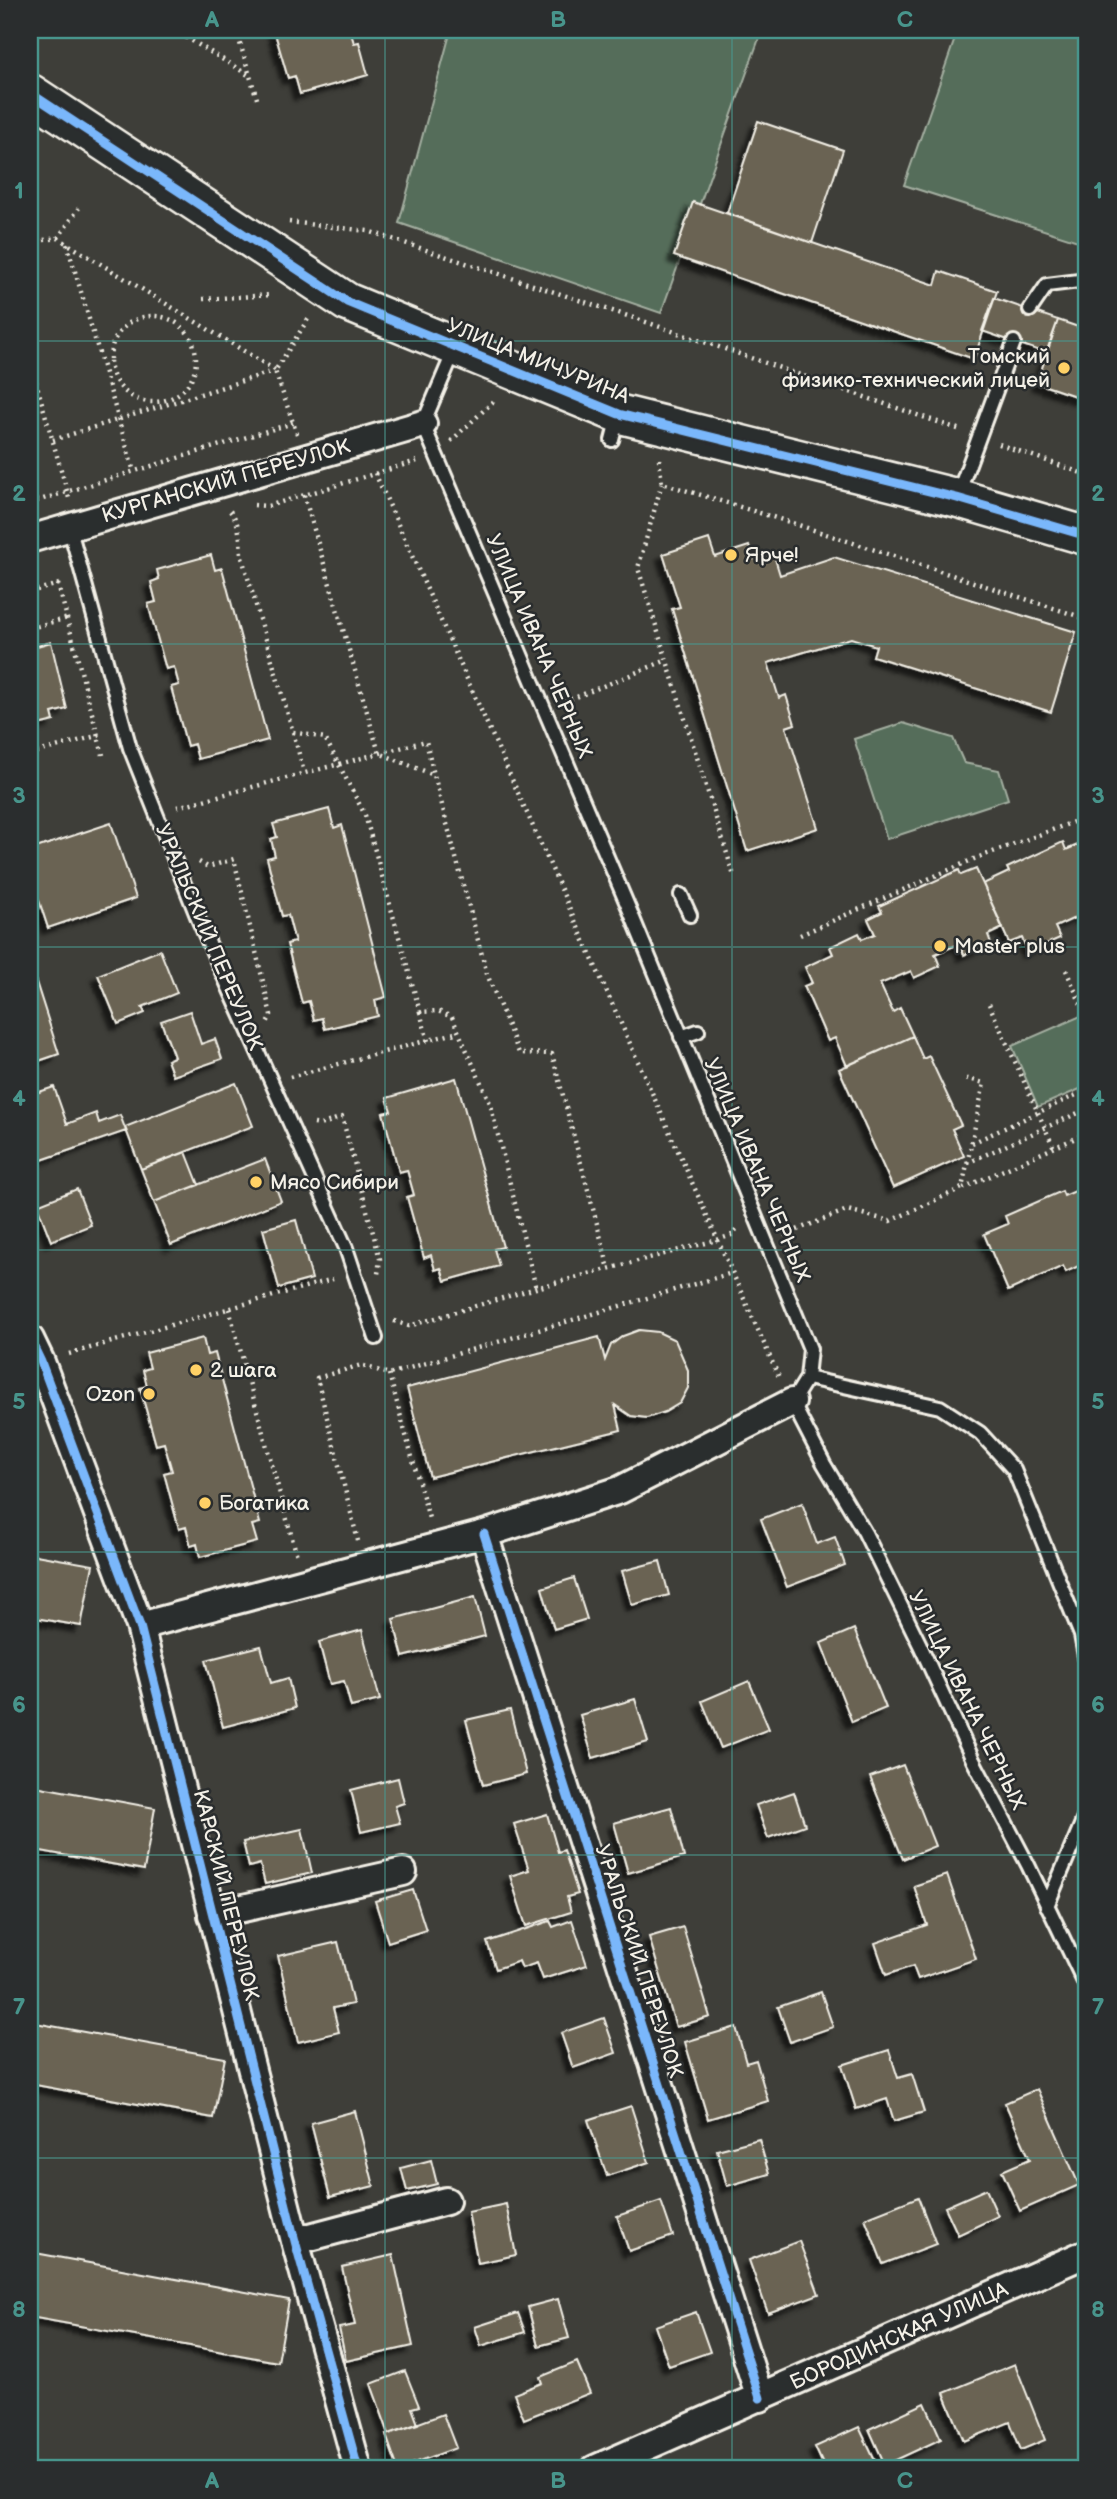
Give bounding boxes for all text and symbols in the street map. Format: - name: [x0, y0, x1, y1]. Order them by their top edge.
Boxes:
- text: A: [204, 6, 220, 34]
- text: B: [550, 6, 566, 34]
- text: C: [897, 6, 913, 34]
- text: 1: [14, 177, 24, 205]
- text: 1: [1093, 177, 1103, 205]
- street label: УЛИЦА МИЧУРИНА: [443, 313, 633, 409]
- place label: Томский физико-технический лицей: [782, 344, 1050, 393]
- marker: Томский физико-технический лицей: [1056, 360, 1072, 376]
- street label: КУРГАНСКИЙ ПЕРЕУЛОК: [99, 433, 353, 528]
- text: 2: [12, 480, 26, 508]
- text: 2: [1091, 480, 1105, 508]
- street label: УЛИЦА ИВАНА ЧЕРНЫХ: [480, 530, 598, 762]
- place label: Ярче!: [745, 543, 799, 568]
- marker: Ярче!: [723, 547, 739, 563]
- text: 3: [12, 782, 26, 810]
- text: 3: [1091, 782, 1105, 810]
- street label: УРАЛЬСКИЙ ПЕРЕУЛОК: [150, 820, 268, 1054]
- place label: Master plus: [954, 934, 1065, 959]
- marker: Master plus: [932, 938, 948, 954]
- street label: УЛИЦА ИВАНА ЧЕРНЫХ: [698, 1054, 816, 1286]
- text: 4: [12, 1085, 26, 1113]
- text: 4: [1091, 1085, 1105, 1113]
- place label: Мясо Сибири: [270, 1170, 399, 1195]
- marker: Мясо Сибири: [248, 1174, 264, 1190]
- place label: 2 шага: [210, 1358, 277, 1383]
- marker: 2 шага: [188, 1362, 204, 1378]
- place label: Ozon: [86, 1382, 135, 1407]
- marker: Ozon: [141, 1386, 157, 1402]
- text: 5: [12, 1388, 26, 1416]
- text: 5: [1091, 1388, 1105, 1416]
- place label: Богатика: [219, 1491, 310, 1516]
- marker: Богатика: [197, 1495, 213, 1511]
- street label: УЛИЦА ИВАНА ЧЕРНЫХ: [903, 1586, 1031, 1814]
- text: 6: [12, 1691, 26, 1719]
- text: 6: [1091, 1691, 1105, 1719]
- street label: КАРСКИЙ ПЕРЕУЛОК: [188, 1787, 264, 2003]
- street label: УРАЛЬСКИЙ ПЕРЕУЛОК: [589, 1841, 689, 2081]
- text: 7: [13, 1993, 26, 2021]
- text: 7: [1092, 1993, 1105, 2021]
- street label: БОРОДИНСКАЯ УЛИЦА: [786, 2277, 1012, 2395]
- text: 8: [12, 2296, 26, 2324]
- text: 8: [1091, 2296, 1105, 2324]
- text: A: [204, 2467, 220, 2495]
- text: B: [550, 2467, 566, 2495]
- text: C: [897, 2467, 913, 2495]

